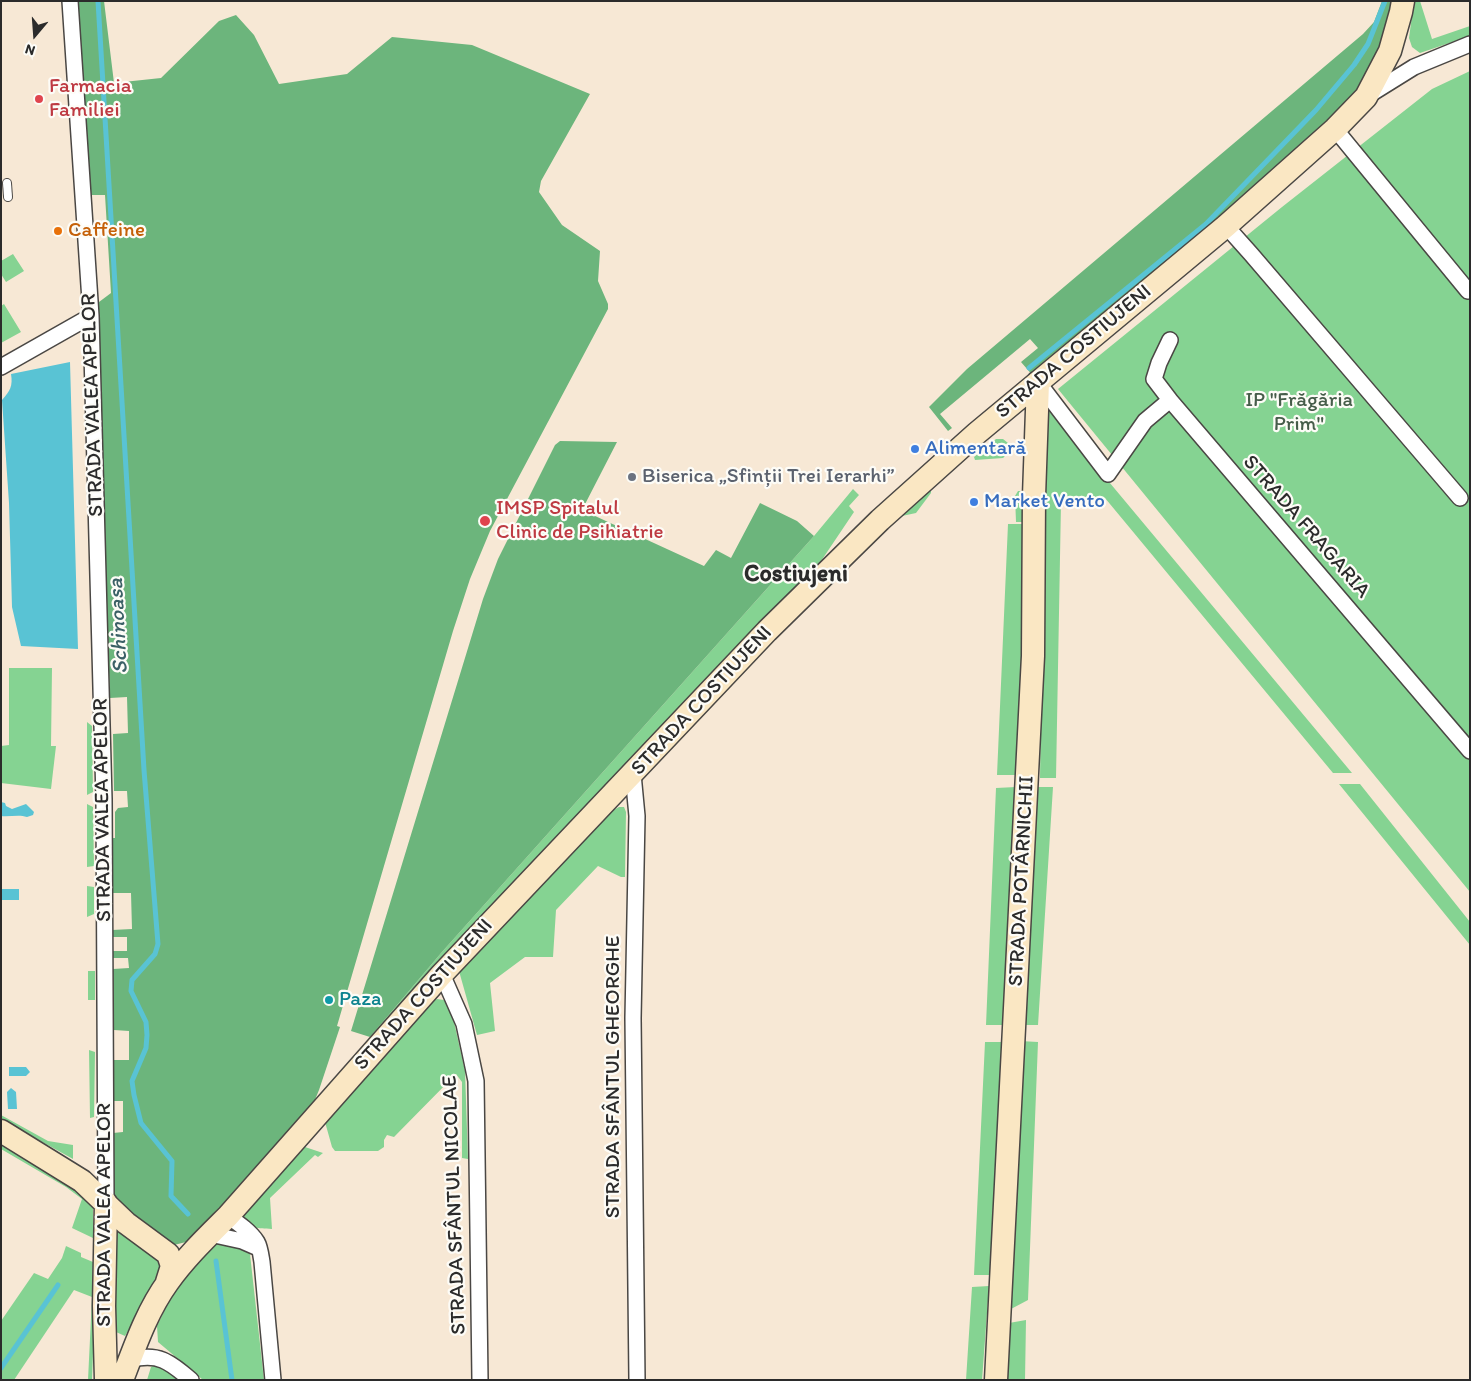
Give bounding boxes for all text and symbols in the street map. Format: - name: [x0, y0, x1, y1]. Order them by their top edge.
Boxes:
- north arrow: [10, 10, 60, 60]
- text: N: [23, 40, 37, 59]
- place label: Farmacia Familiei: [49, 74, 132, 124]
- marker: Farmacia Familiei: [33, 93, 45, 105]
- place label: Caffeine: [68, 218, 145, 244]
- marker: Caffeine: [52, 225, 64, 237]
- street label: STRADA COSTIUJENI: [991, 280, 1157, 424]
- street label: STRADA VALEA APELOR: [77, 293, 109, 517]
- park label: IP "Frăgăria Prim": [1245, 388, 1353, 438]
- place label: Alimentară: [925, 436, 1026, 462]
- marker: Alimentară: [909, 443, 921, 455]
- street label: STRADA FRAGARIA: [1237, 450, 1375, 604]
- place label: Biserica „Sfinții Trei Ierarhi”: [642, 464, 894, 490]
- marker: Biserica „Sfinții Trei Ierarhi”: [626, 471, 638, 483]
- place label: Market Vento: [984, 489, 1105, 515]
- place label: IMSP Spitalul Clinic de Psihiatrie: [496, 496, 663, 546]
- marker: Market Vento: [968, 496, 980, 508]
- marker: IMSP Spitalul Clinic de Psihiatrie: [478, 514, 492, 528]
- district label: Costiujeni: [744, 561, 848, 589]
- water label: Schinoasa: [103, 577, 135, 675]
- street label: STRADA COSTIUJENI: [626, 621, 778, 781]
- street label: STRADA VALEA APELOR: [88, 698, 118, 922]
- street label: STRADA POTÂRNICHII: [1004, 775, 1040, 987]
- street label: STRADA COSTIUJENI: [349, 914, 499, 1076]
- street label: STRADA SFÂNTUL GHEORGHE: [601, 936, 627, 1218]
- place label: Paza: [339, 987, 381, 1013]
- marker: Paza: [323, 994, 335, 1006]
- street label: STRADA SFÂNTUL NICOLAE: [438, 1075, 472, 1335]
- street label: STRADA VALEA APELOR: [92, 1103, 118, 1327]

